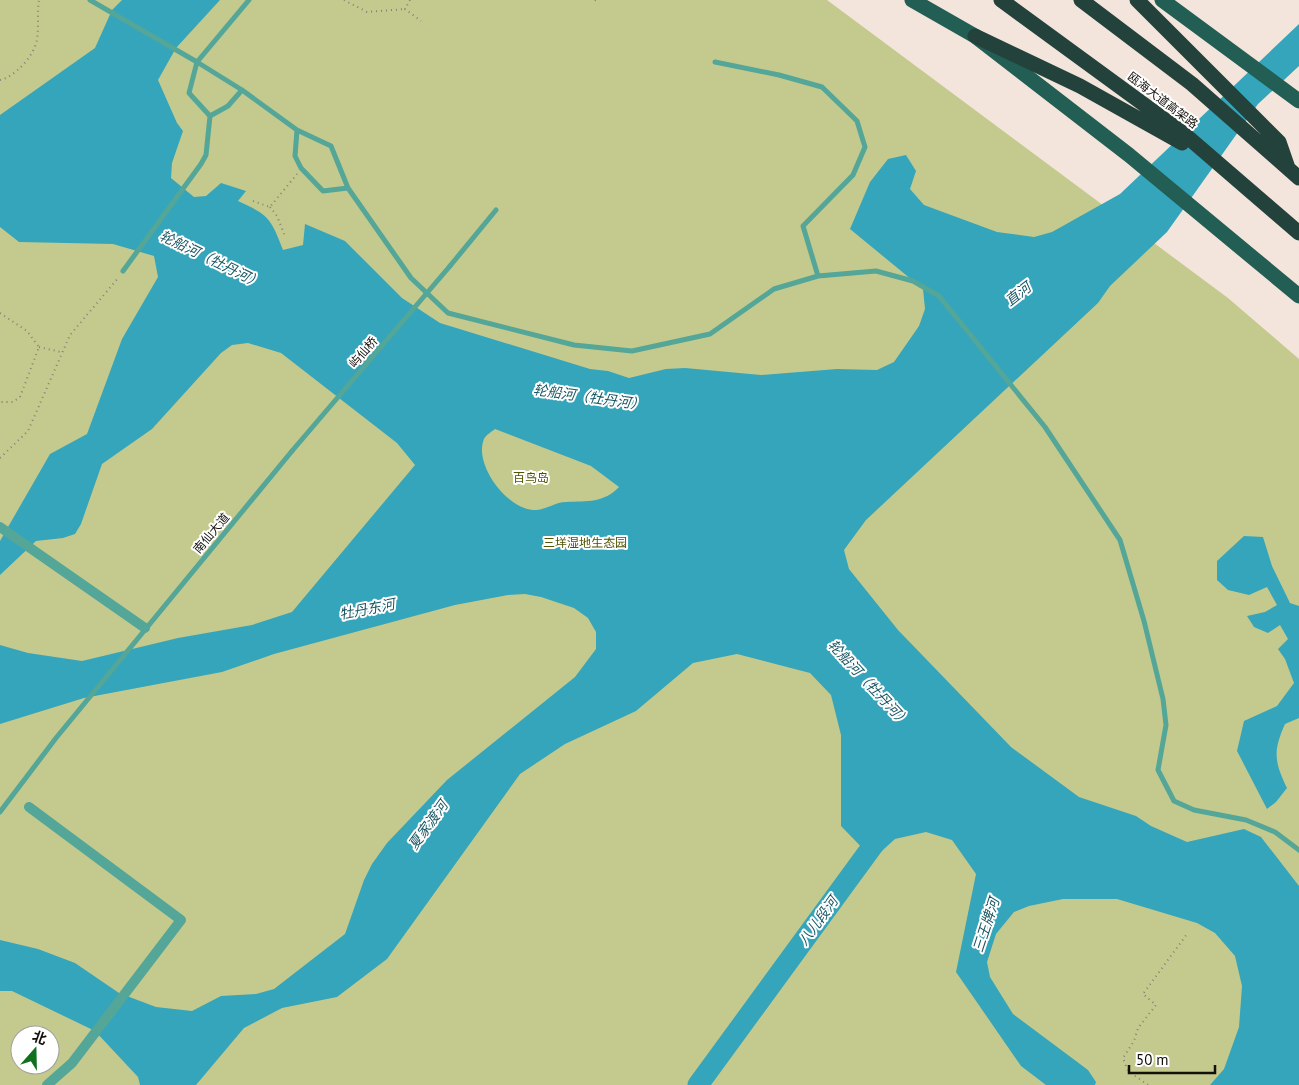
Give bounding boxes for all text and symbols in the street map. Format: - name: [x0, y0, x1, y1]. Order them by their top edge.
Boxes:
- street label: 瓯海大道高架路: [1125, 69, 1201, 131]
- water label: 轮船河（牡丹河）: [157, 226, 265, 292]
- water label: 直河: [1001, 276, 1037, 310]
- street label: 屿仙桥: [346, 333, 380, 371]
- water label: 轮船河（牡丹河）: [532, 380, 646, 414]
- park label: 百鸟岛: [513, 470, 549, 485]
- street label: 南仙大道: [190, 510, 232, 556]
- park label: 三垟湿地生态园: [543, 535, 627, 550]
- water label: 牡丹东河: [338, 594, 399, 623]
- water label: 轮船河（牡丹河）: [824, 636, 914, 730]
- water label: 夏家渡河: [404, 795, 454, 853]
- water label: 八儿段河: [794, 891, 844, 949]
- water label: 三王牌河: [969, 893, 1004, 954]
- north arrow: [10, 1025, 60, 1075]
- text: 北: [30, 1027, 49, 1049]
- scale bar: [1129, 1042, 1215, 1074]
- text: 50 m: [1136, 1050, 1169, 1069]

